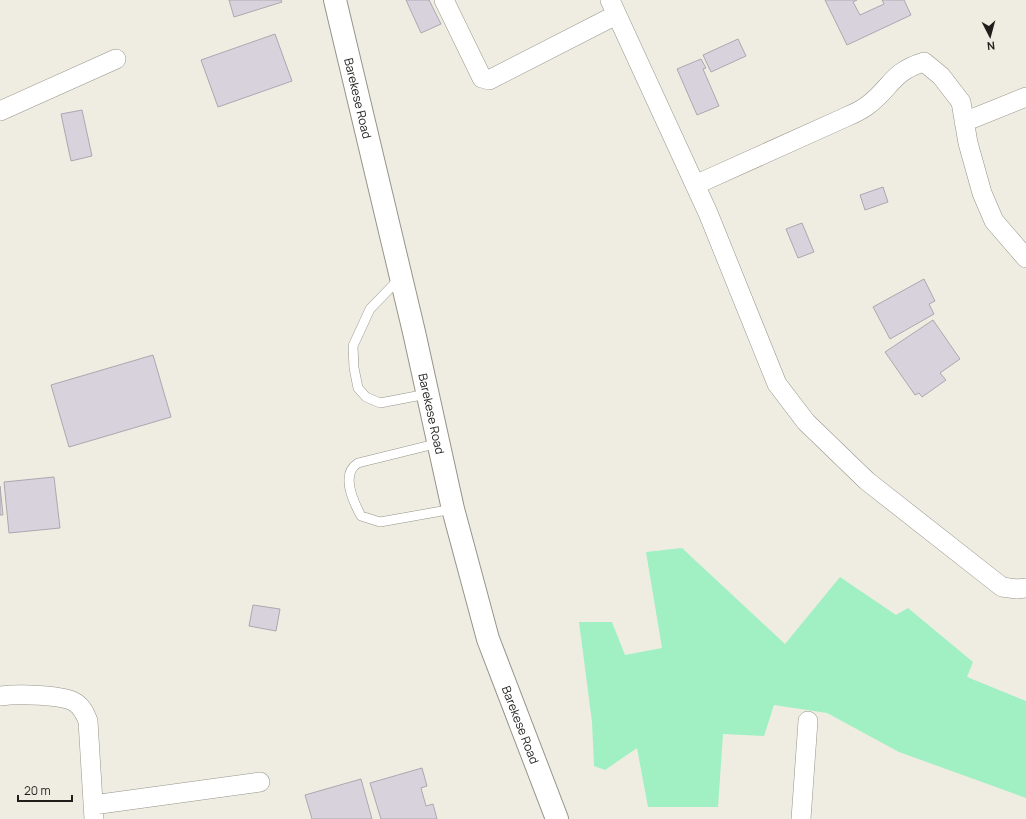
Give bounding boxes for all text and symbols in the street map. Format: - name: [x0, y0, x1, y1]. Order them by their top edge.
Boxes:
- north arrow: [970, 16, 1010, 56]
- text: N: [986, 39, 996, 54]
- street label: Barekese Road: [341, 56, 376, 140]
- street label: Barekese Road: [415, 372, 449, 456]
- street label: Barekese Road: [498, 683, 544, 766]
- scale bar: [18, 777, 72, 803]
- text: 20 m: [24, 782, 51, 799]

